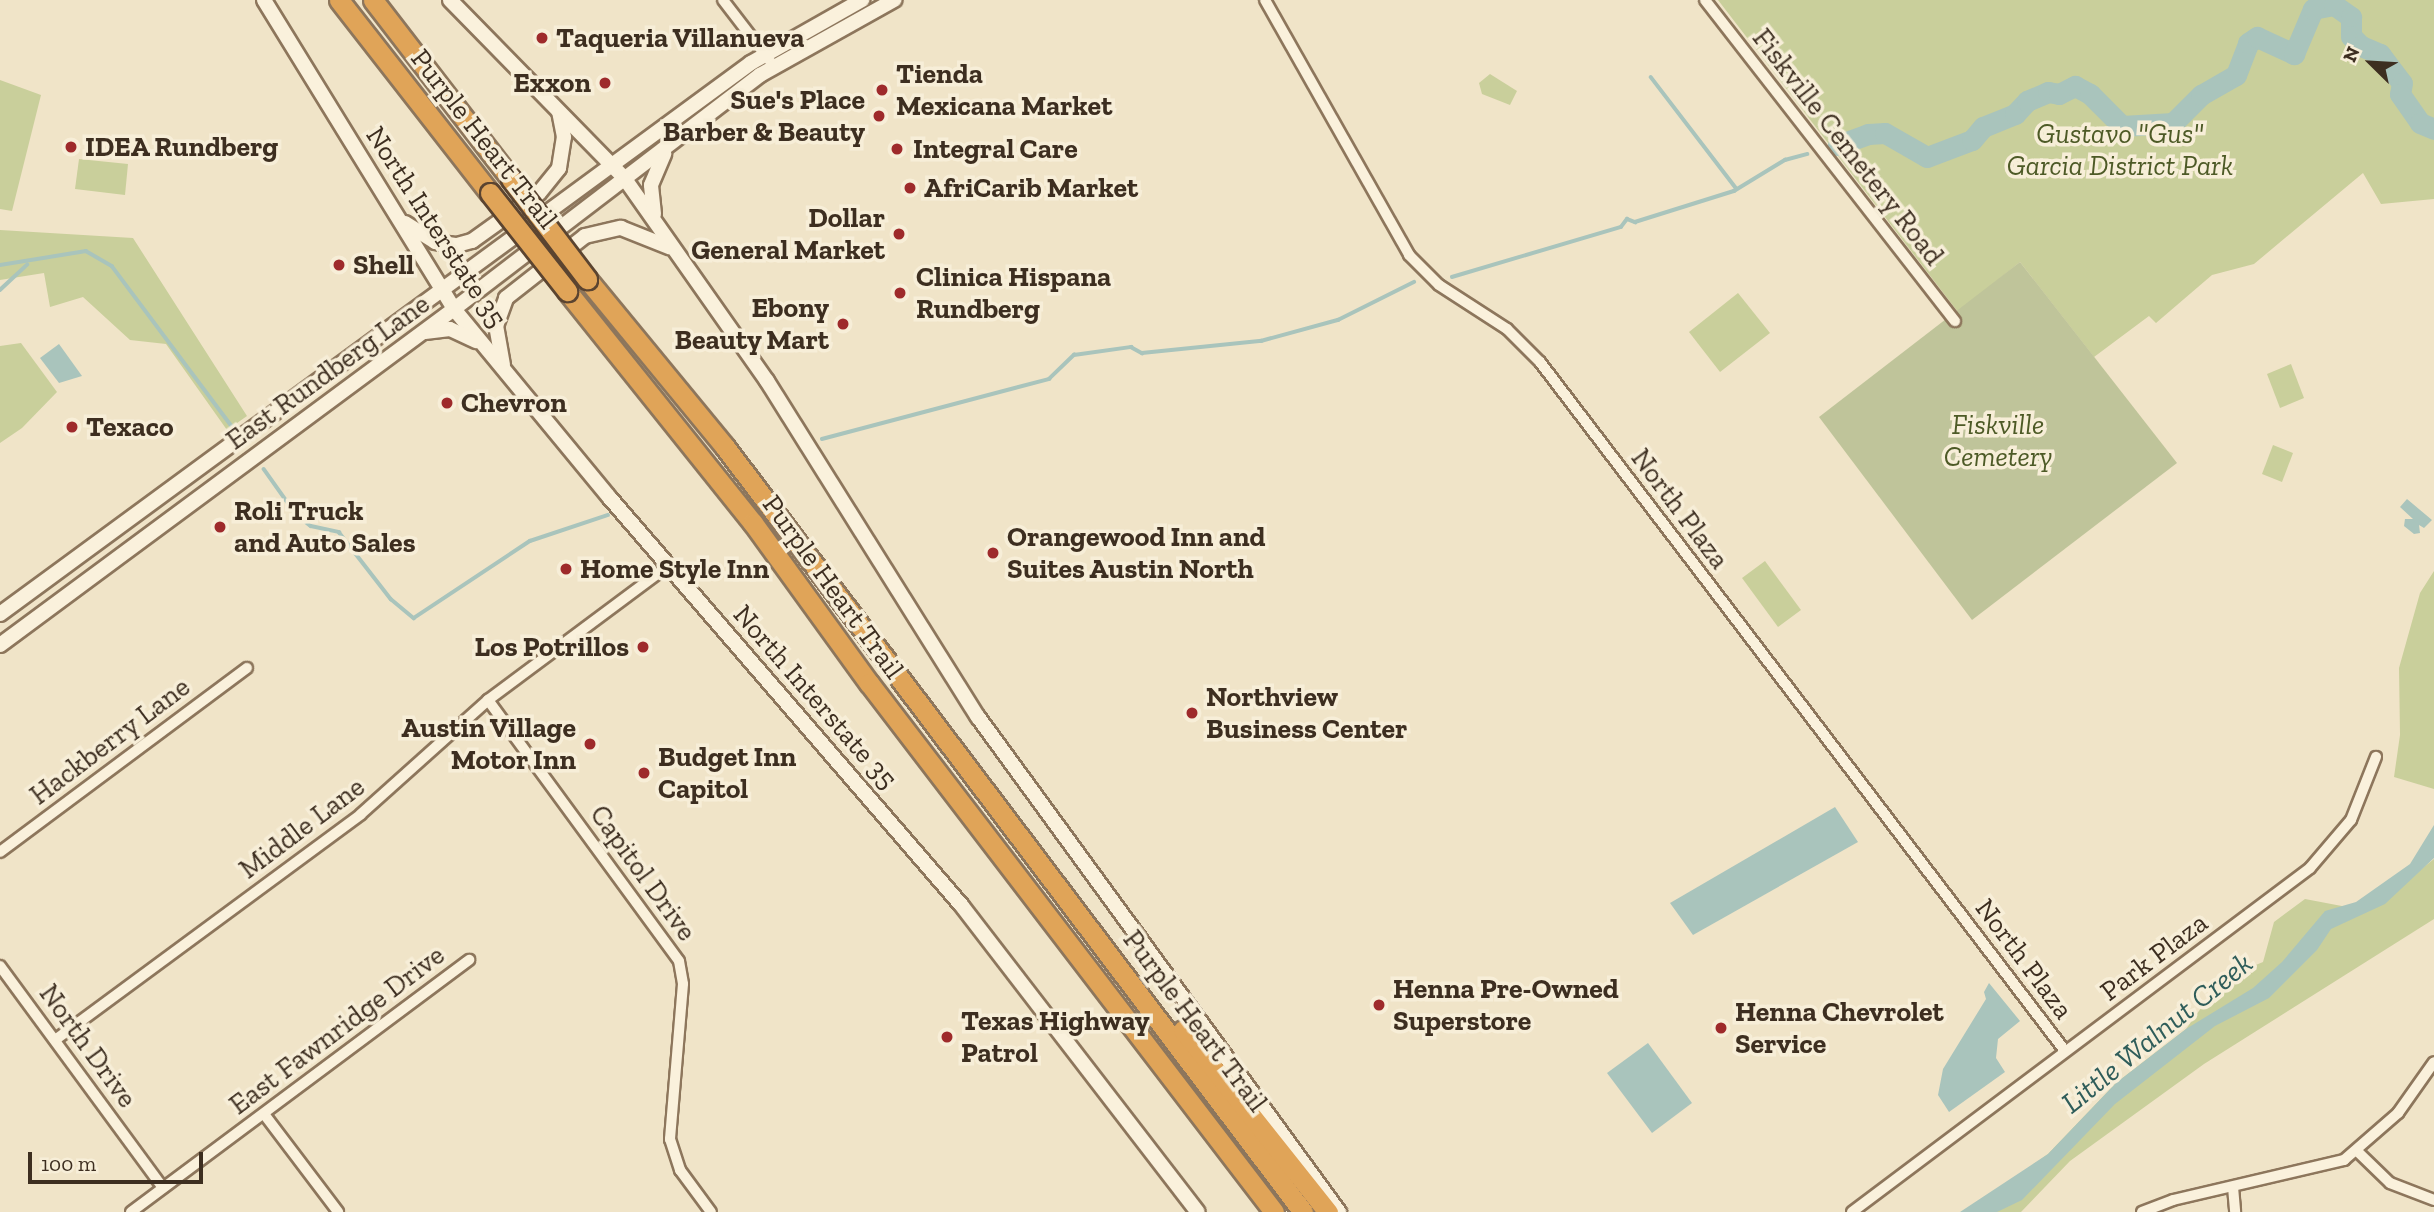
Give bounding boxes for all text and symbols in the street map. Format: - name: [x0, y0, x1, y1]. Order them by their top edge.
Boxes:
- place label: Taqueria Villanueva: [556, 21, 805, 55]
- street label: Fiskville Cemetery Road: [1745, 22, 1951, 272]
- north arrow: [2336, 28, 2406, 98]
- marker: Taqueria Villanueva: [534, 30, 550, 46]
- street label: Purple Heart Trail: [403, 42, 565, 236]
- text: N: [2338, 43, 2365, 66]
- place label: Tienda Mexicana Market: [896, 57, 1112, 123]
- place label: Exxon: [513, 66, 591, 100]
- marker: Exxon: [597, 75, 613, 91]
- marker: Tienda Mexicana Market: [874, 82, 890, 98]
- place label: Sue's Place Barber & Beauty: [662, 83, 865, 149]
- marker: Sue's Place Barber & Beauty: [871, 108, 887, 124]
- park label: Gustavo "Gus" Garcia District Park: [2007, 117, 2233, 183]
- street label: North Interstate 35: [358, 120, 514, 334]
- place label: IDEA Rundberg: [85, 130, 279, 164]
- place label: Integral Care: [913, 132, 1078, 166]
- marker: IDEA Rundberg: [63, 139, 79, 155]
- marker: Integral Care: [887, 139, 907, 159]
- place label: AfriCarib Market: [924, 171, 1138, 205]
- marker: AfriCarib Market: [902, 180, 918, 196]
- place label: Dollar General Market: [691, 201, 885, 267]
- marker: Dollar General Market: [891, 226, 907, 242]
- place label: Shell: [353, 248, 414, 282]
- marker: Shell: [331, 257, 347, 273]
- place label: Clinica Hispana Rundberg: [916, 260, 1111, 326]
- marker: Clinica Hispana Rundberg: [890, 283, 910, 303]
- street label: East Rundberg Lane: [220, 287, 436, 457]
- place label: Ebony Beauty Mart: [674, 291, 829, 357]
- marker: Ebony Beauty Mart: [835, 316, 851, 332]
- place label: Chevron: [461, 386, 567, 420]
- marker: Chevron: [439, 395, 455, 411]
- park label: Fiskville Cemetery: [1944, 408, 2052, 474]
- place label: Texaco: [86, 410, 174, 444]
- marker: Texaco: [64, 419, 80, 435]
- street label: North Plaza: [1624, 442, 1736, 576]
- street label: Purple Heart Trail: [755, 488, 911, 686]
- place label: Roli Truck and Auto Sales: [234, 494, 416, 560]
- marker: Roli Truck and Auto Sales: [212, 519, 228, 535]
- place label: Orangewood Inn and Suites Austin North: [1007, 520, 1265, 586]
- marker: Orangewood Inn and Suites Austin North: [985, 545, 1001, 561]
- place label: Home Style Inn: [580, 552, 769, 586]
- marker: Home Style Inn: [558, 561, 574, 577]
- street label: North Interstate 35: [726, 598, 904, 796]
- place label: Los Potrillos: [474, 630, 629, 664]
- marker: Los Potrillos: [635, 639, 651, 655]
- street label: Hackberry Lane: [23, 670, 197, 812]
- place label: Northview Business Center: [1206, 680, 1407, 746]
- marker: Northview Business Center: [1184, 705, 1200, 721]
- place label: Austin Village Motor Inn: [400, 711, 576, 777]
- marker: Austin Village Motor Inn: [582, 736, 598, 752]
- place label: Budget Inn Capitol: [658, 740, 796, 806]
- marker: Budget Inn Capitol: [636, 765, 652, 781]
- street label: Middle Lane: [233, 770, 371, 886]
- street label: Capitol Drive: [583, 799, 703, 947]
- street label: North Plaza: [1968, 892, 2080, 1026]
- street label: Park Plaza: [2094, 906, 2214, 1008]
- street label: Purple Heart Trail: [1116, 923, 1274, 1119]
- street label: East Fawnridge Drive: [223, 938, 451, 1122]
- water label: Little Walnut Creek: [2054, 945, 2260, 1121]
- place label: Henna Pre-Owned Superstore: [1393, 972, 1619, 1038]
- street label: North Drive: [32, 978, 144, 1114]
- place label: Henna Chevrolet Service: [1735, 995, 1944, 1061]
- marker: Henna Pre-Owned Superstore: [1371, 997, 1387, 1013]
- place label: Texas Highway Patrol: [961, 1004, 1150, 1070]
- marker: Henna Chevrolet Service: [1713, 1020, 1729, 1036]
- marker: Texas Highway Patrol: [939, 1029, 955, 1045]
- scale bar: [32, 1138, 206, 1182]
- text: 100 m: [41, 1151, 96, 1176]

